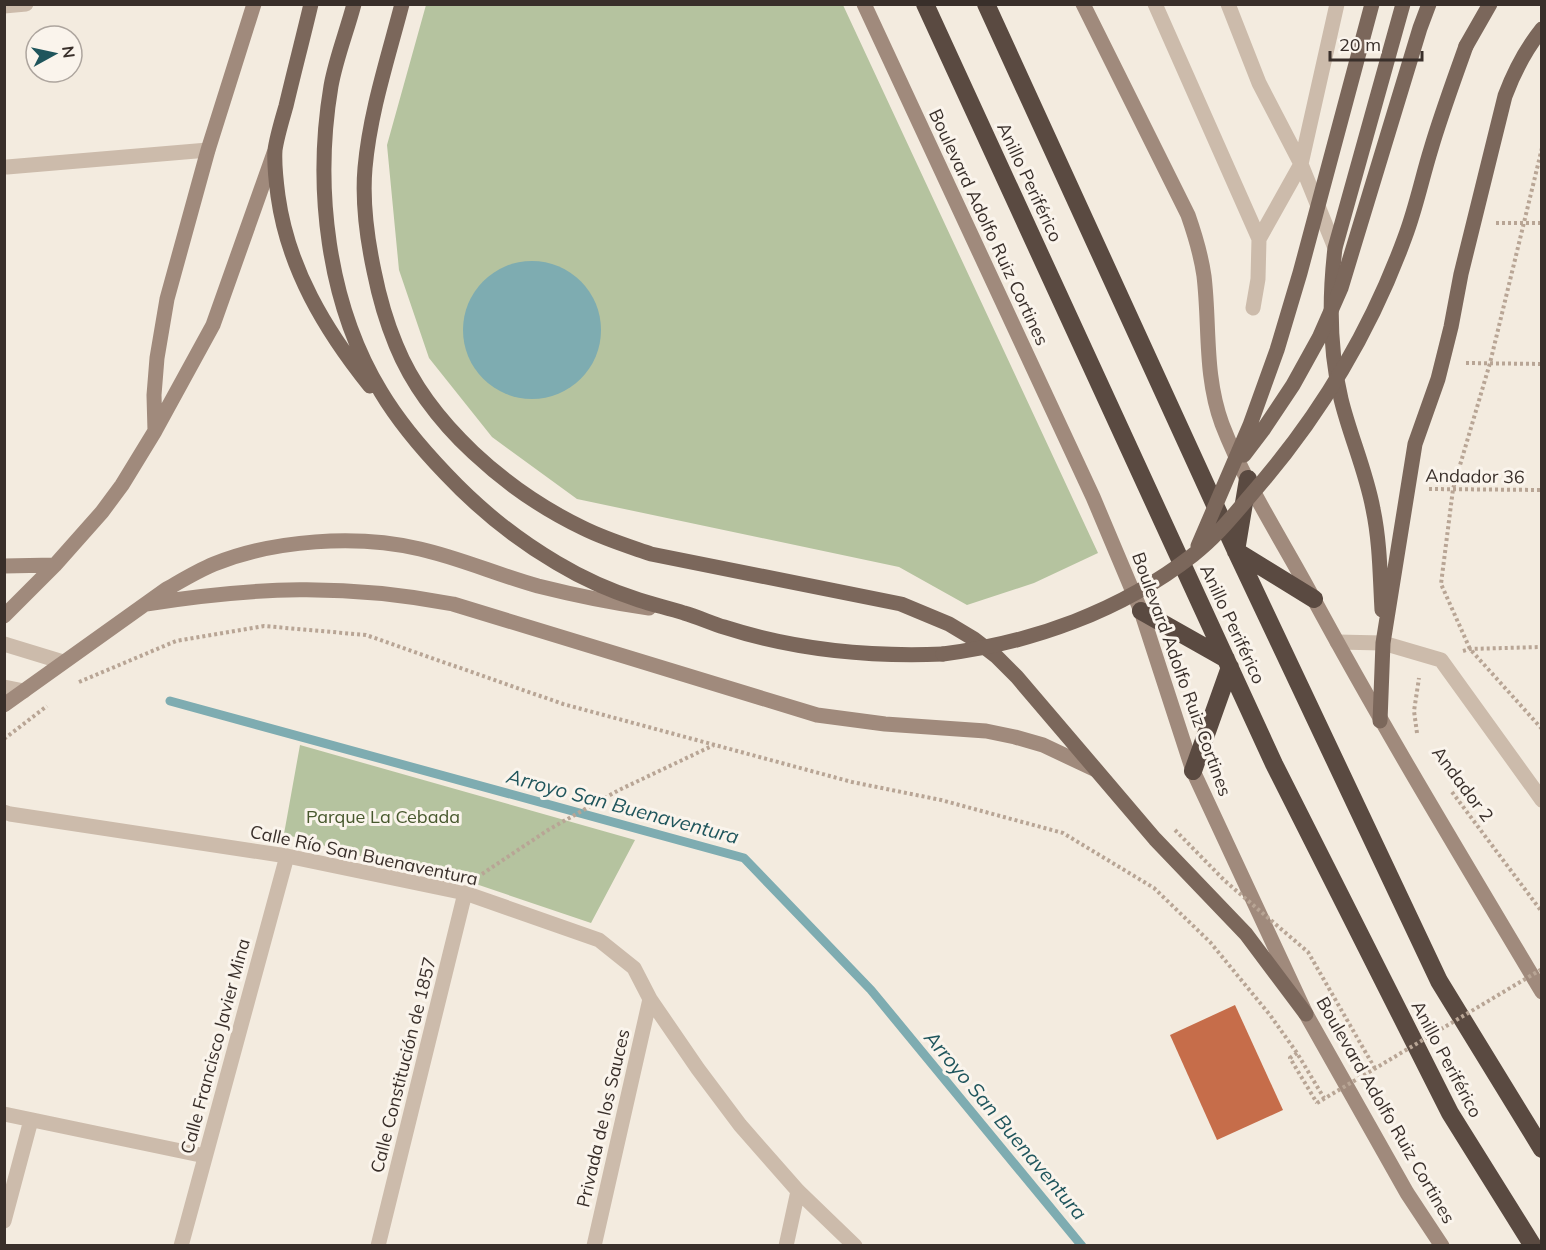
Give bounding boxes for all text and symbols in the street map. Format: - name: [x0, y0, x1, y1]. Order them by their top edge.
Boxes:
- north arrow: [24, 24, 84, 84]
- scale bar: [1330, 24, 1422, 62]
- text: 20 m: [1339, 33, 1381, 56]
- text: N: [58, 45, 80, 59]
- street label: Boulevard Adolfo Ruiz Cortines: [924, 105, 1054, 349]
- street label: Anillo Periférico: [992, 119, 1068, 245]
- street label: Andador 36: [1425, 464, 1525, 488]
- street label: Boulevard Adolfo Ruiz Cortines: [1127, 549, 1237, 799]
- street label: Anillo Periférico: [1195, 561, 1271, 687]
- street label: Andador 2: [1427, 742, 1499, 826]
- water label: Arroyo San Buenaventura: [503, 763, 742, 849]
- park label: Parque La Cebada: [306, 805, 460, 828]
- street label: Calle Río San Buenaventura: [248, 820, 480, 890]
- street label: Calle Francisco Javier Mina: [175, 936, 255, 1156]
- street label: Calle Constitución de 1857: [365, 955, 441, 1175]
- street label: Boulevard Adolfo Ruiz Cortines: [1311, 992, 1461, 1228]
- street label: Anillo Periférico: [1407, 997, 1487, 1121]
- water label: Arroyo San Buenaventura: [919, 1025, 1092, 1225]
- street label: Privada de los Sauces: [571, 1027, 635, 1209]

